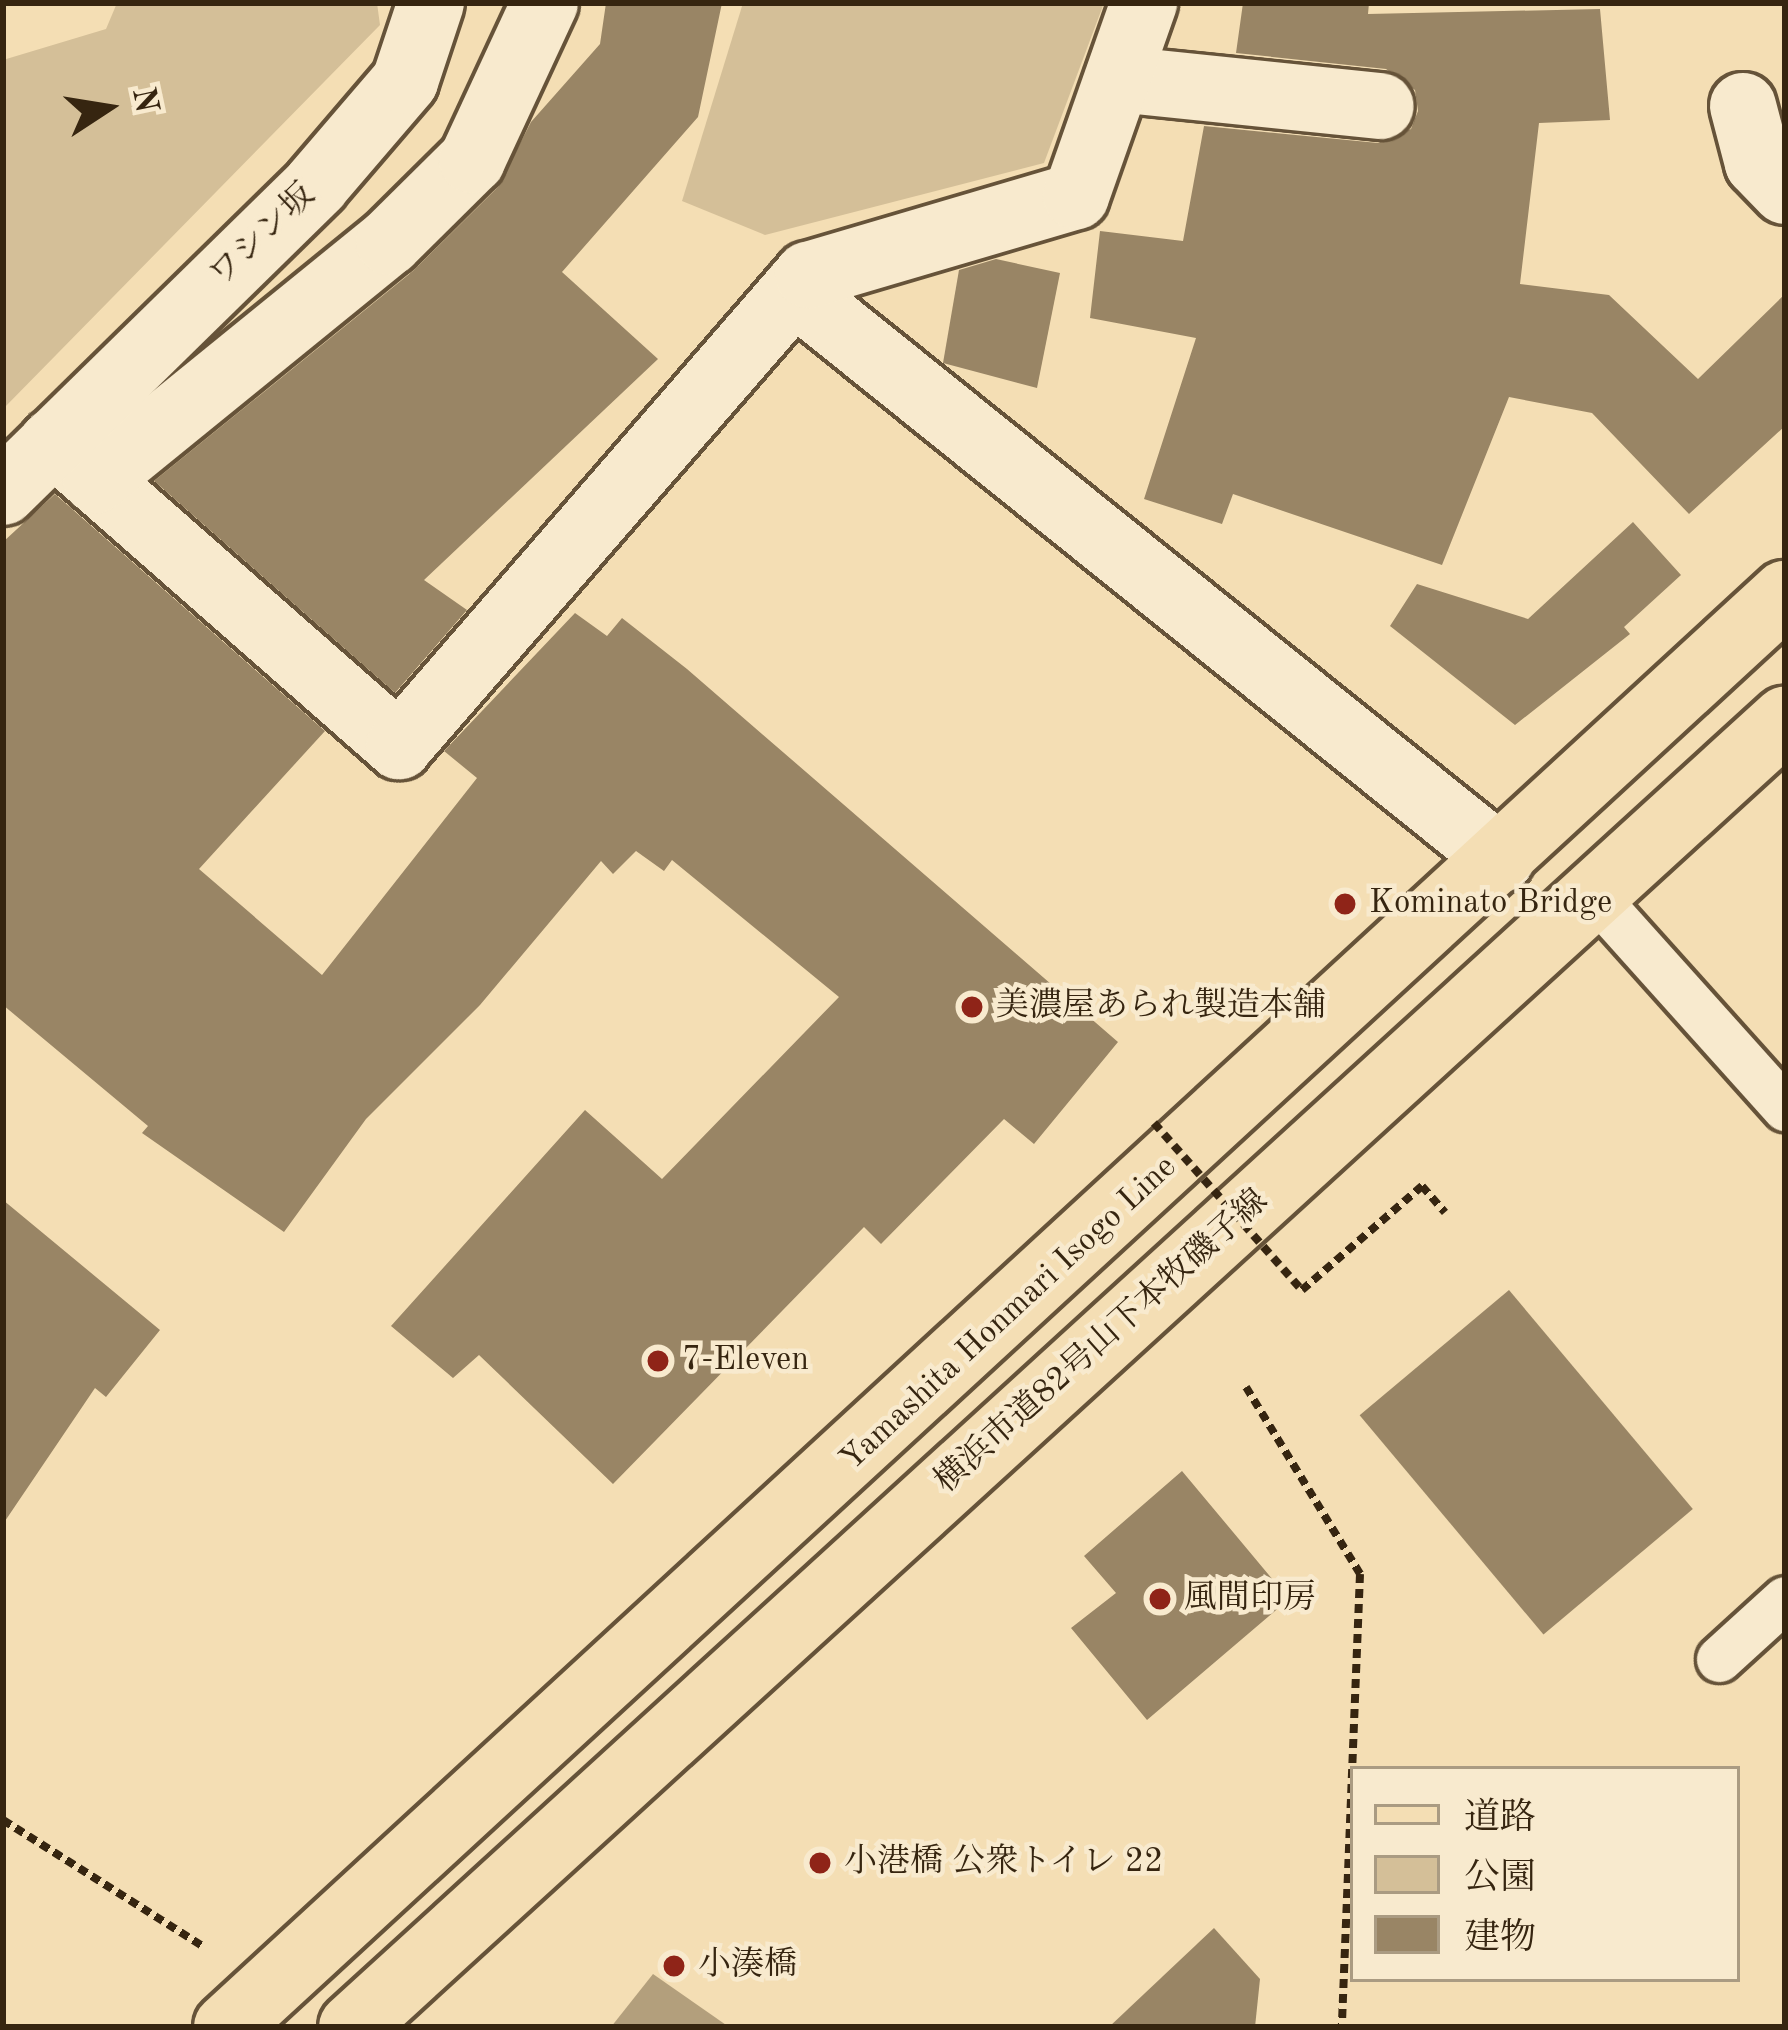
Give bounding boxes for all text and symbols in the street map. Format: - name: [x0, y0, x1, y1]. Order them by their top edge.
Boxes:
- north arrow: [48, 48, 168, 168]
- text: N: [125, 85, 162, 116]
- street label: ワシン坂: [202, 176, 324, 296]
- place label: Kominato Bridge: [1369, 884, 1612, 924]
- marker: Kominato Bridge: [1332, 891, 1358, 917]
- place label: 美濃屋あられ製造本舗: [996, 987, 1326, 1027]
- marker: 美濃屋あられ製造本舗: [959, 994, 985, 1020]
- street label: Yamashita Honmari Isogo Line: [833, 1148, 1185, 1480]
- street label: 横浜市道82号山下本牧磯子線: [927, 1182, 1277, 1502]
- place label: 7-Eleven: [682, 1341, 809, 1381]
- marker: 7-Eleven: [645, 1348, 671, 1374]
- place label: 風間印房: [1184, 1579, 1316, 1619]
- marker: 風間印房: [1147, 1586, 1173, 1612]
- legend: [1350, 1766, 1740, 1982]
- text: 道路: [1464, 1801, 1536, 1837]
- place label: 小港橋 公衆トイレ 22: [844, 1843, 1165, 1883]
- marker: 小港橋 公衆トイレ 22: [807, 1850, 833, 1876]
- text: 公園: [1464, 1861, 1536, 1897]
- text: 建物: [1464, 1921, 1536, 1957]
- place label: 小湊橋: [698, 1946, 797, 1986]
- marker: 小湊橋: [661, 1953, 687, 1979]

